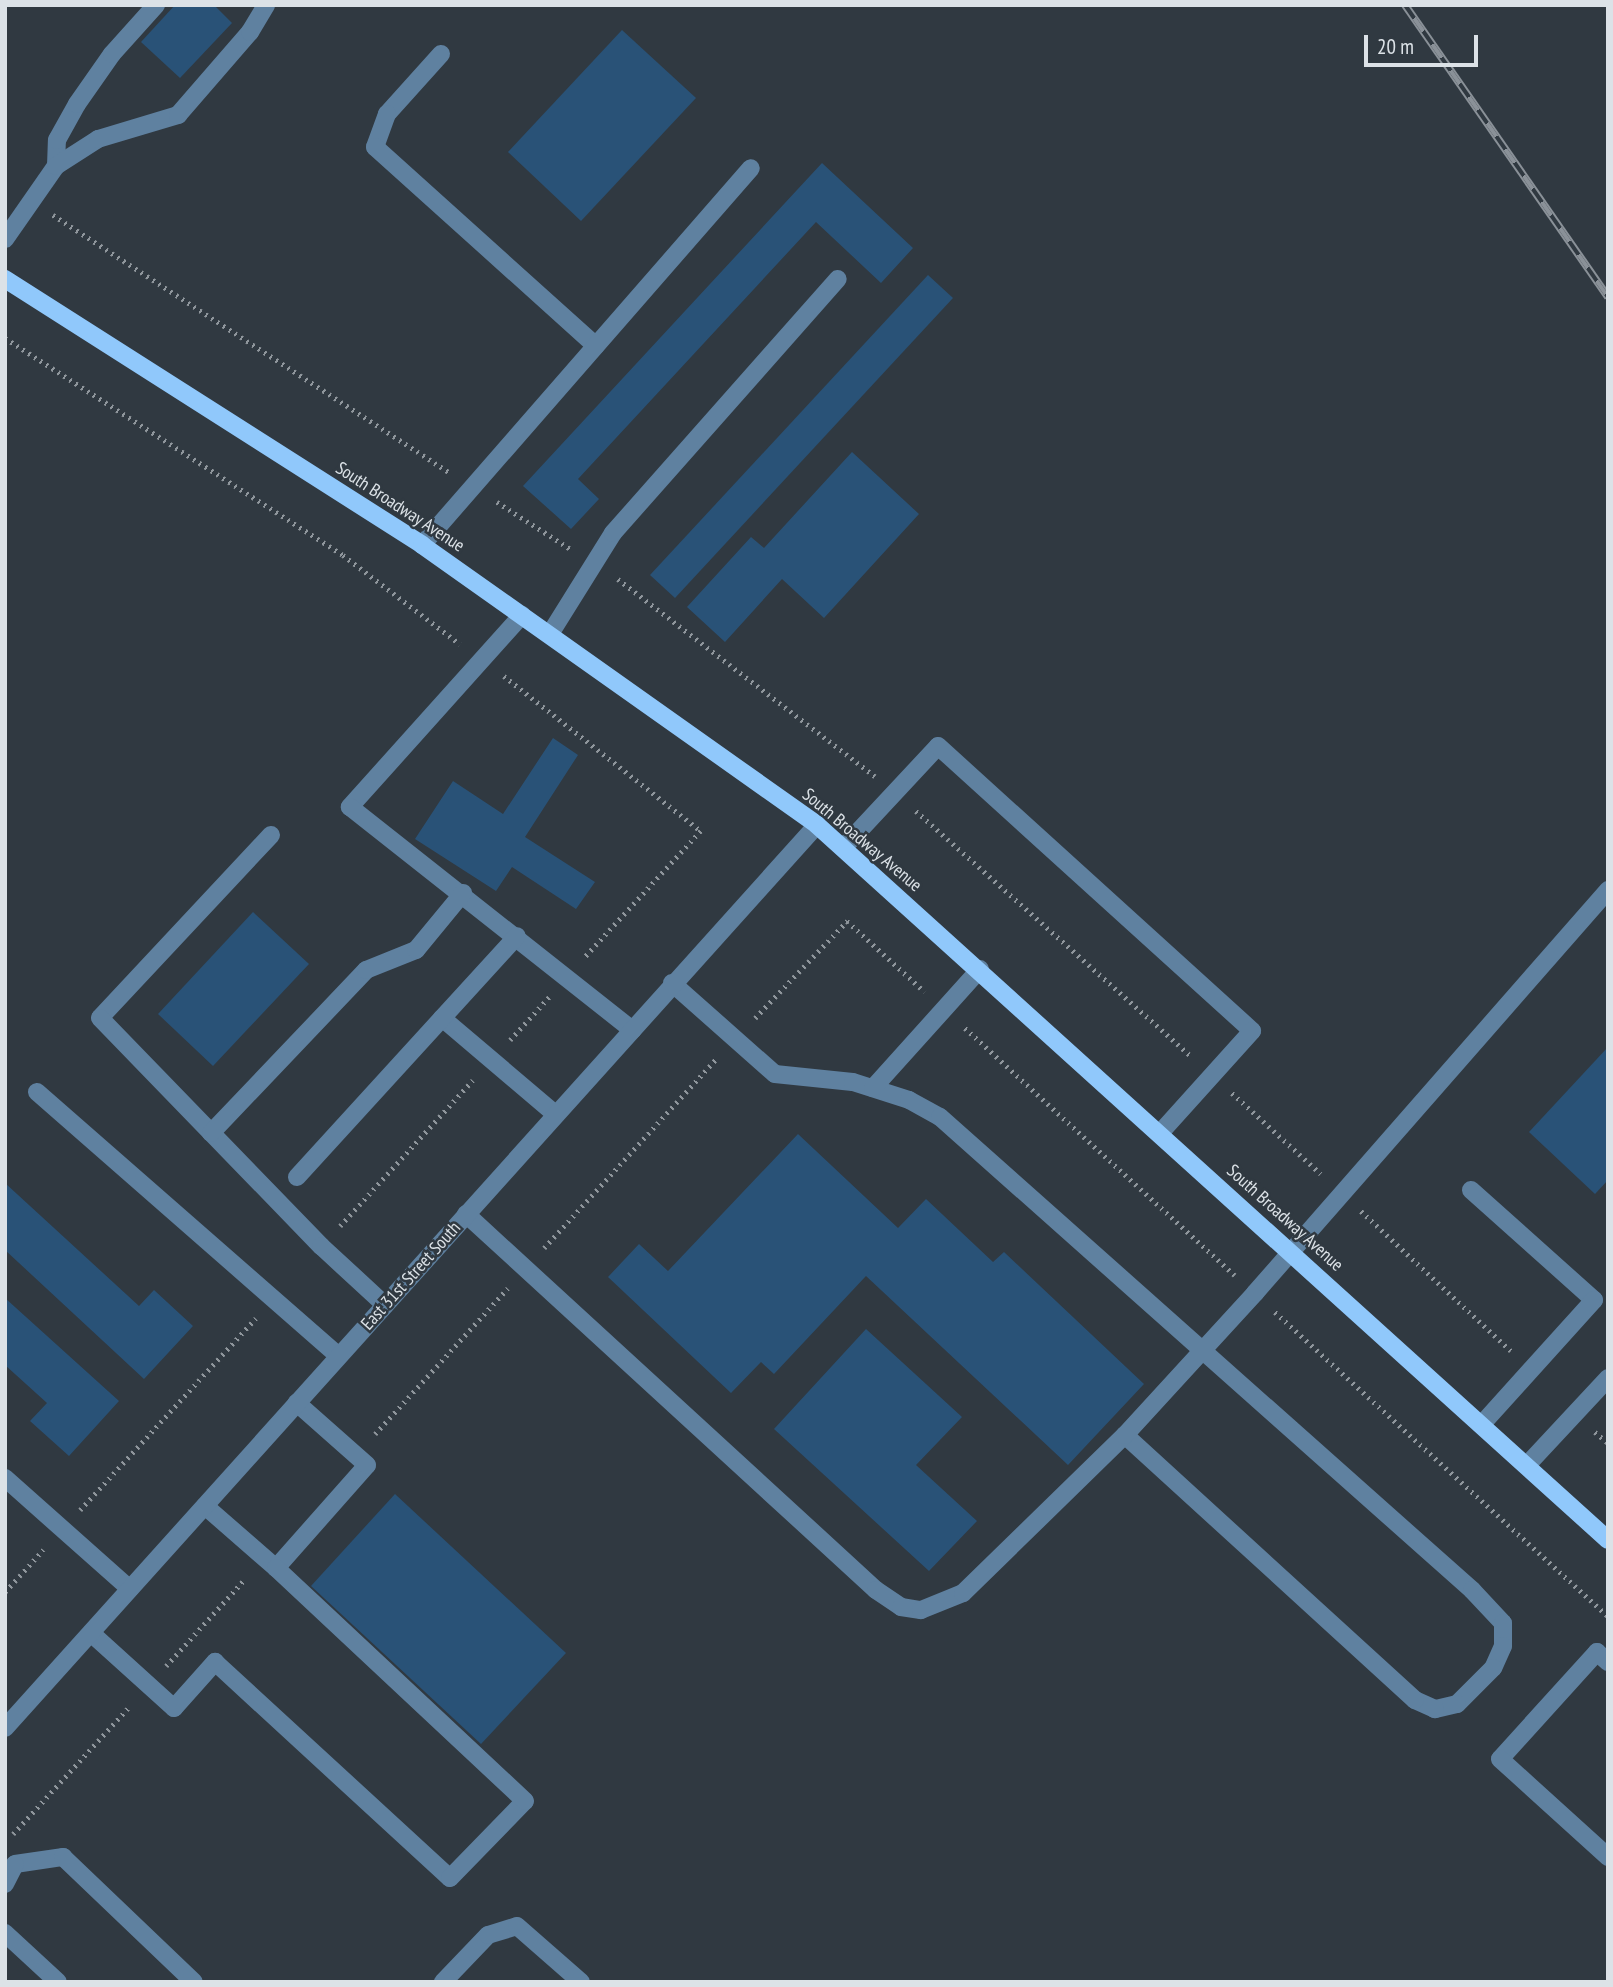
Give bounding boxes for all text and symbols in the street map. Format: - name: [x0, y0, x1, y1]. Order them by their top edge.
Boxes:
- scale bar: [1368, 21, 1482, 65]
- text: 20 m: [1377, 33, 1414, 60]
- street label: South Broadway Avenue: [331, 457, 469, 557]
- street label: South Broadway Avenue: [798, 783, 926, 897]
- street label: South Broadway Avenue: [1222, 1160, 1348, 1276]
- street label: East 31st Street South: [357, 1217, 465, 1335]

